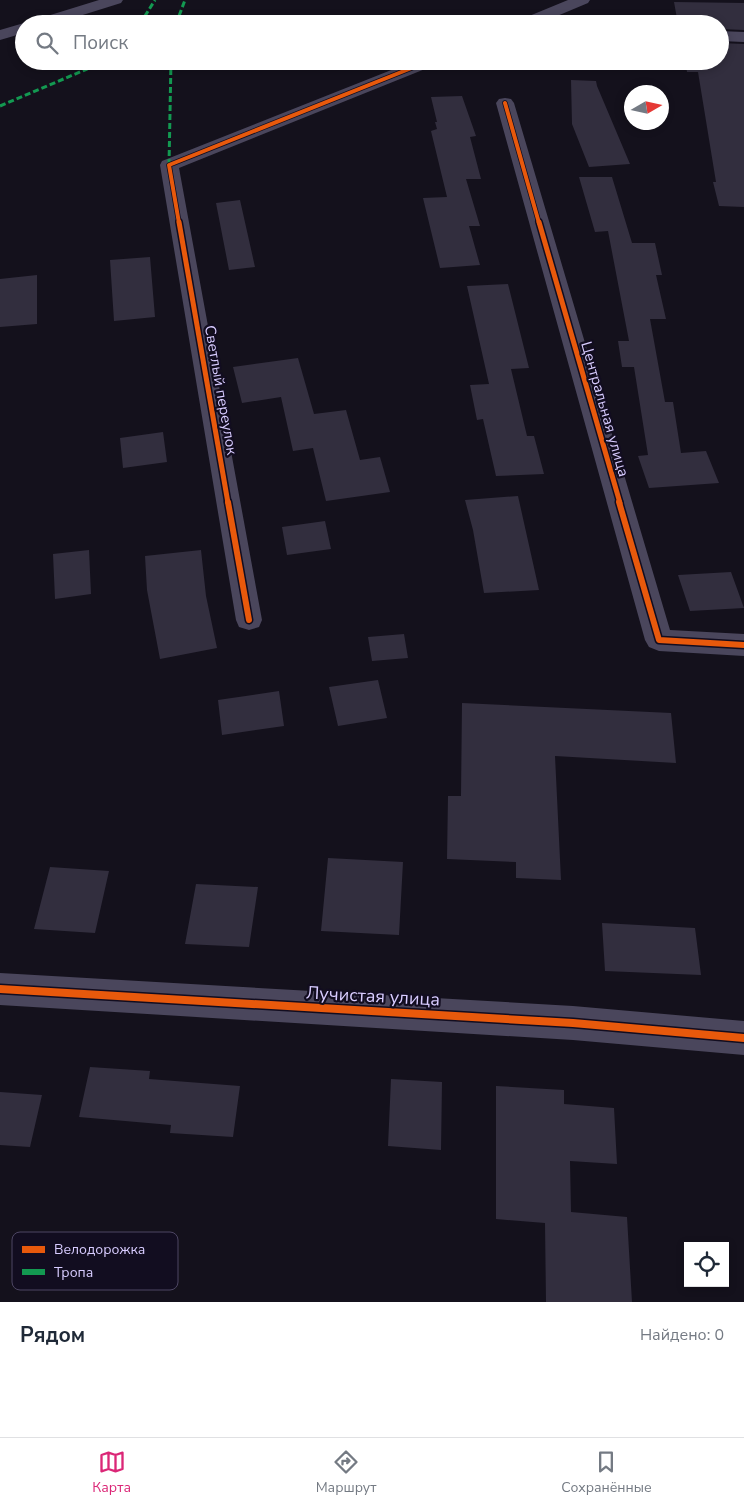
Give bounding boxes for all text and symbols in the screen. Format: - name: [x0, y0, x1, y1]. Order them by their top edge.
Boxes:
- search box: [15, 15, 729, 70]
- icon: search: [33, 29, 61, 57]
- text: Поиск: [73, 30, 128, 56]
- north arrow: [624, 85, 669, 130]
- street label: Светлый переулок: [200, 324, 242, 457]
- street label: Центральная улица: [576, 339, 634, 479]
- street label: Лучистая улица: [305, 981, 441, 1011]
- legend: [12, 1232, 178, 1290]
- text: Велодорожка: [54, 1240, 145, 1259]
- map controls: [684, 1242, 729, 1287]
- button: locate: [684, 1242, 729, 1287]
- text: Тропа: [54, 1263, 93, 1282]
- text: Рядом: [20, 1321, 85, 1349]
- text: Найдено: 0: [640, 1324, 724, 1346]
- tab: Карта: [92, 1448, 131, 1497]
- tab: Маршрут: [316, 1448, 376, 1497]
- tab: Сохранённые: [561, 1448, 652, 1497]

